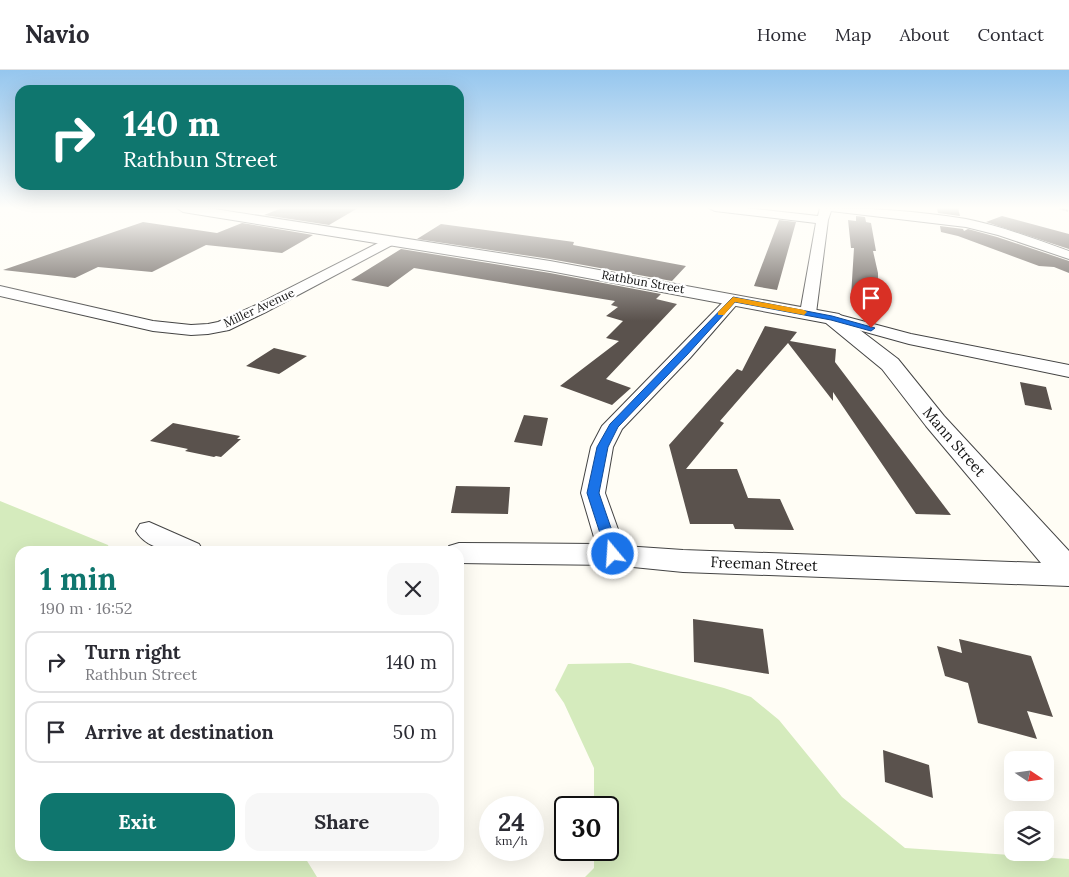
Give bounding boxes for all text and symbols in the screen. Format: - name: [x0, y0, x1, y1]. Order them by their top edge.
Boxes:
- text: Navio: [25, 19, 90, 50]
- text: Home: [757, 23, 807, 46]
- text: Map: [835, 23, 871, 46]
- text: About: [899, 23, 949, 46]
- text: Contact: [977, 23, 1044, 46]
- text: 140 m: [123, 101, 220, 146]
- icon: right: [40, 105, 105, 170]
- text: Rathbun Street: [123, 145, 277, 173]
- street label: Rathbun Street: [600, 267, 686, 296]
- pin: [850, 277, 892, 328]
- street label: Miller Avenue: [221, 284, 297, 331]
- icon: arrive: [857, 284, 885, 312]
- street label: Mann Street: [919, 403, 990, 481]
- position arrow: [586, 527, 638, 579]
- street label: Freeman Street: [710, 552, 818, 575]
- text: 1 min: [40, 560, 117, 598]
- button: close: [387, 563, 439, 615]
- text: 190 m · 16:52: [40, 598, 132, 618]
- text: Turn right: [85, 640, 181, 664]
- icon: right: [42, 648, 70, 676]
- text: 140 m: [386, 650, 437, 674]
- text: Rathbun Street: [85, 664, 197, 684]
- icon: arrive: [42, 718, 70, 746]
- text: Arrive at destination: [85, 720, 274, 744]
- text: 50 m: [393, 720, 437, 744]
- north arrow: [1004, 751, 1054, 801]
- map controls: [1004, 751, 1054, 861]
- button: Exit: [40, 793, 235, 851]
- button: Share: [245, 793, 439, 851]
- speed limit sign: 30: [554, 796, 619, 861]
- text: 24: [498, 806, 525, 838]
- button: layers: [1004, 811, 1054, 861]
- text: km/h: [495, 833, 528, 848]

